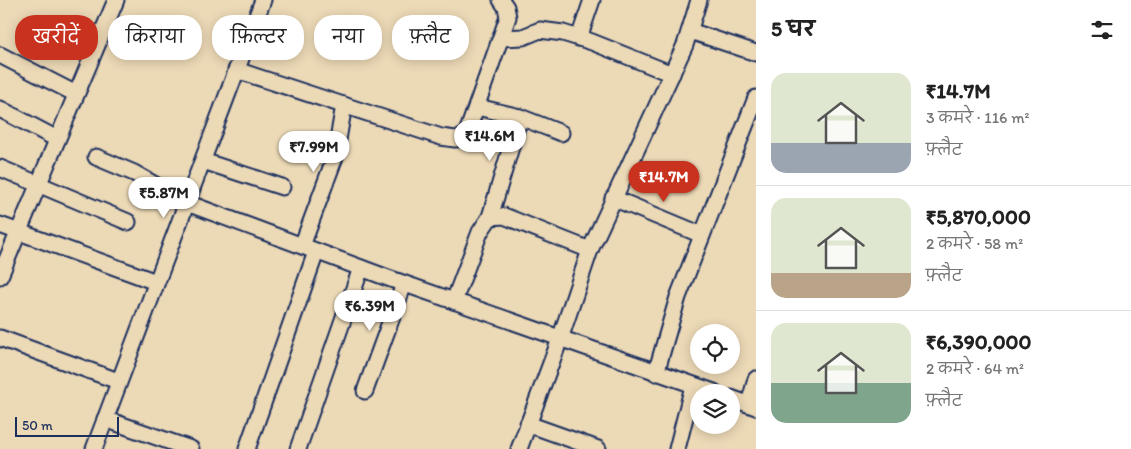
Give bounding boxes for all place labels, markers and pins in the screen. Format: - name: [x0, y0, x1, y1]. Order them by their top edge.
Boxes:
- pin: ₹14.6M: [449, 120, 531, 162]
- pin: ₹7.99M: [273, 130, 355, 173]
- pin: ₹14.7M: [623, 160, 705, 203]
- pin: ₹5.87M: [123, 176, 205, 219]
- pin: ₹6.39M: [329, 290, 411, 332]

